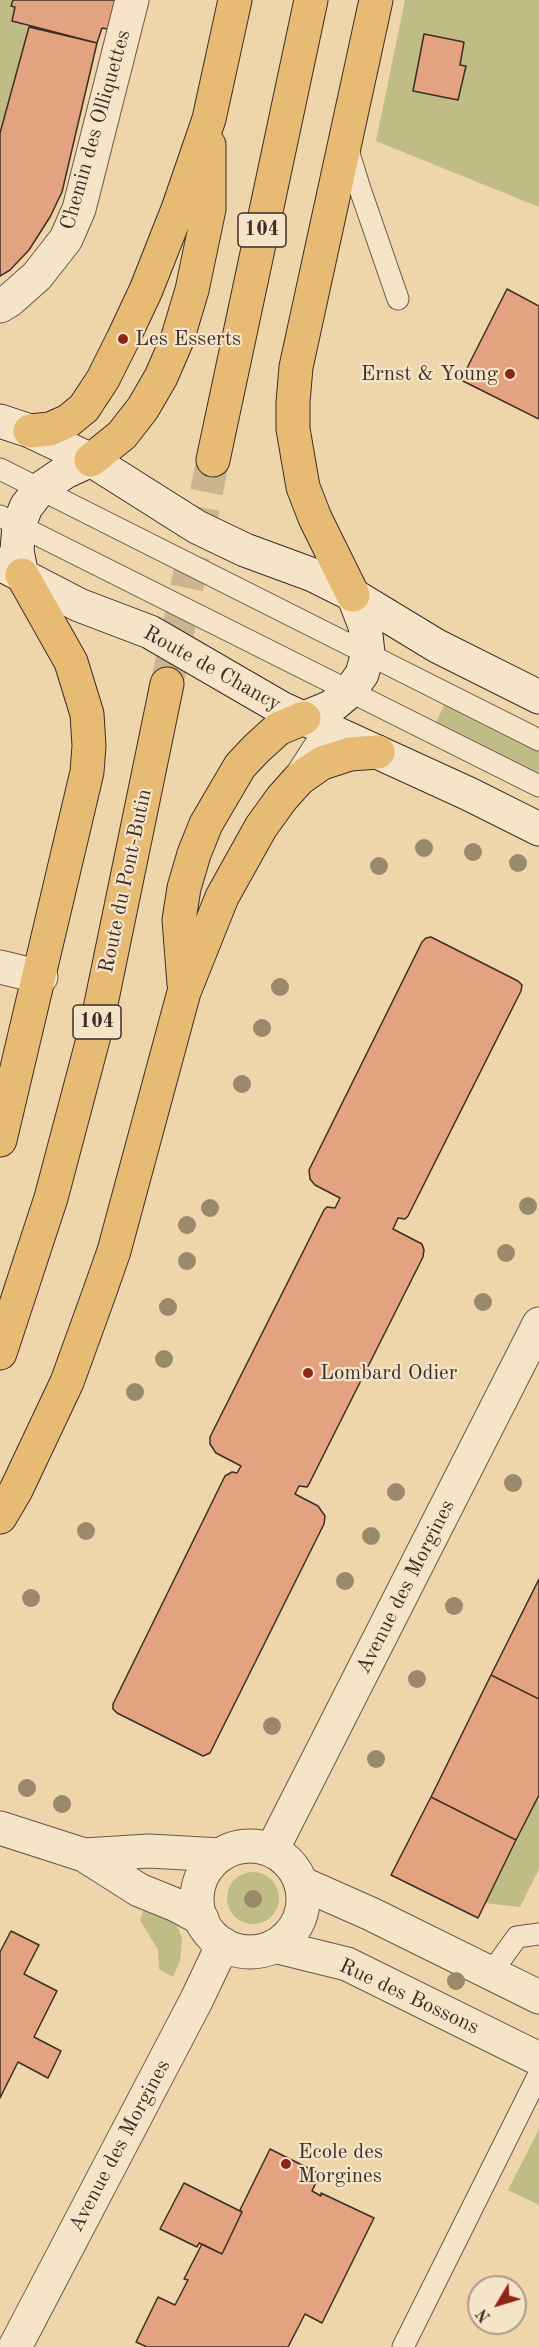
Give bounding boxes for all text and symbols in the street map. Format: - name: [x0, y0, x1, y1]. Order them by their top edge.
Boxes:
- street label: Chemin des Olliquettes: [55, 27, 137, 233]
- road number: 104: [238, 213, 286, 247]
- place label: Les Esserts: [135, 326, 241, 352]
- marker: Les Esserts: [116, 332, 130, 346]
- place label: Ernst & Young: [361, 361, 498, 387]
- marker: Ernst & Young: [503, 367, 517, 381]
- street label: Route de Chancy: [139, 621, 285, 717]
- street label: Route du Pont-Butin: [94, 787, 158, 975]
- road number: 104: [73, 1005, 121, 1039]
- place label: Lombard Odier: [320, 1360, 457, 1386]
- marker: Lombard Odier: [301, 1366, 315, 1380]
- street label: Avenue des Morgines: [351, 1496, 461, 1678]
- street label: Rue des Bossons: [335, 1954, 483, 2040]
- street label: Avenue des Morgines: [64, 2055, 176, 2237]
- place label: Ecole des Morgines: [298, 2139, 383, 2189]
- marker: Ecole des Morgines: [279, 2157, 293, 2171]
- north arrow: [467, 2275, 527, 2335]
- text: N: [474, 2305, 494, 2325]

